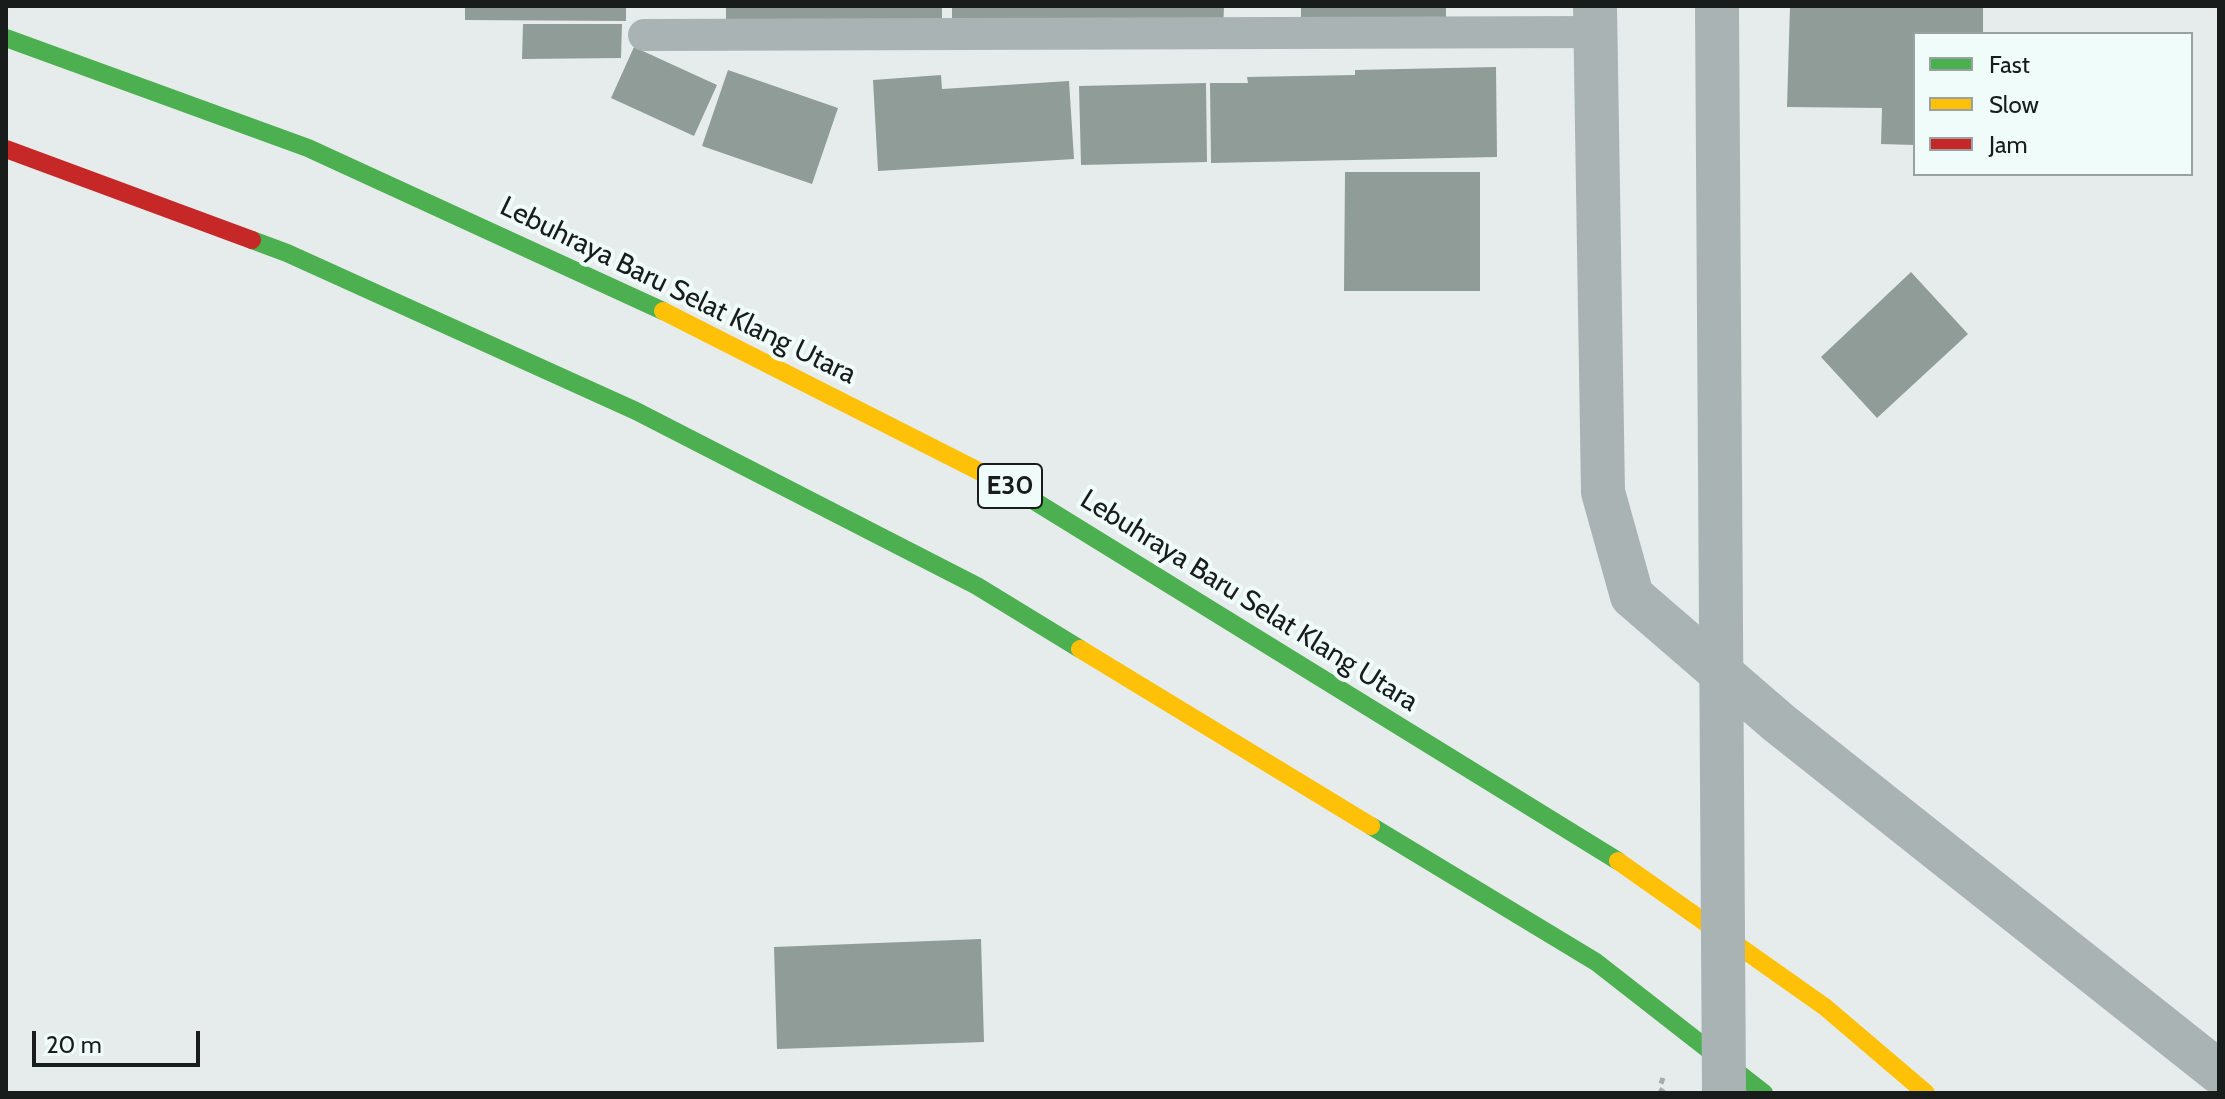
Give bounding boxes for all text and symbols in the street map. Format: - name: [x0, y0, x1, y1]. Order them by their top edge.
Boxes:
- legend: [1913, 32, 2193, 176]
- text: Fast: [1989, 50, 2030, 79]
- text: Slow: [1989, 90, 2039, 119]
- text: Jam: [1989, 130, 2027, 159]
- street label: Lebuhraya Baru Selat Klang Utara: [495, 190, 861, 392]
- road number: E30: [978, 464, 1042, 508]
- street label: Lebuhraya Baru Selat Klang Utara: [1074, 483, 1424, 719]
- scale bar: [36, 1015, 204, 1065]
- text: 20 m: [46, 1030, 102, 1059]

